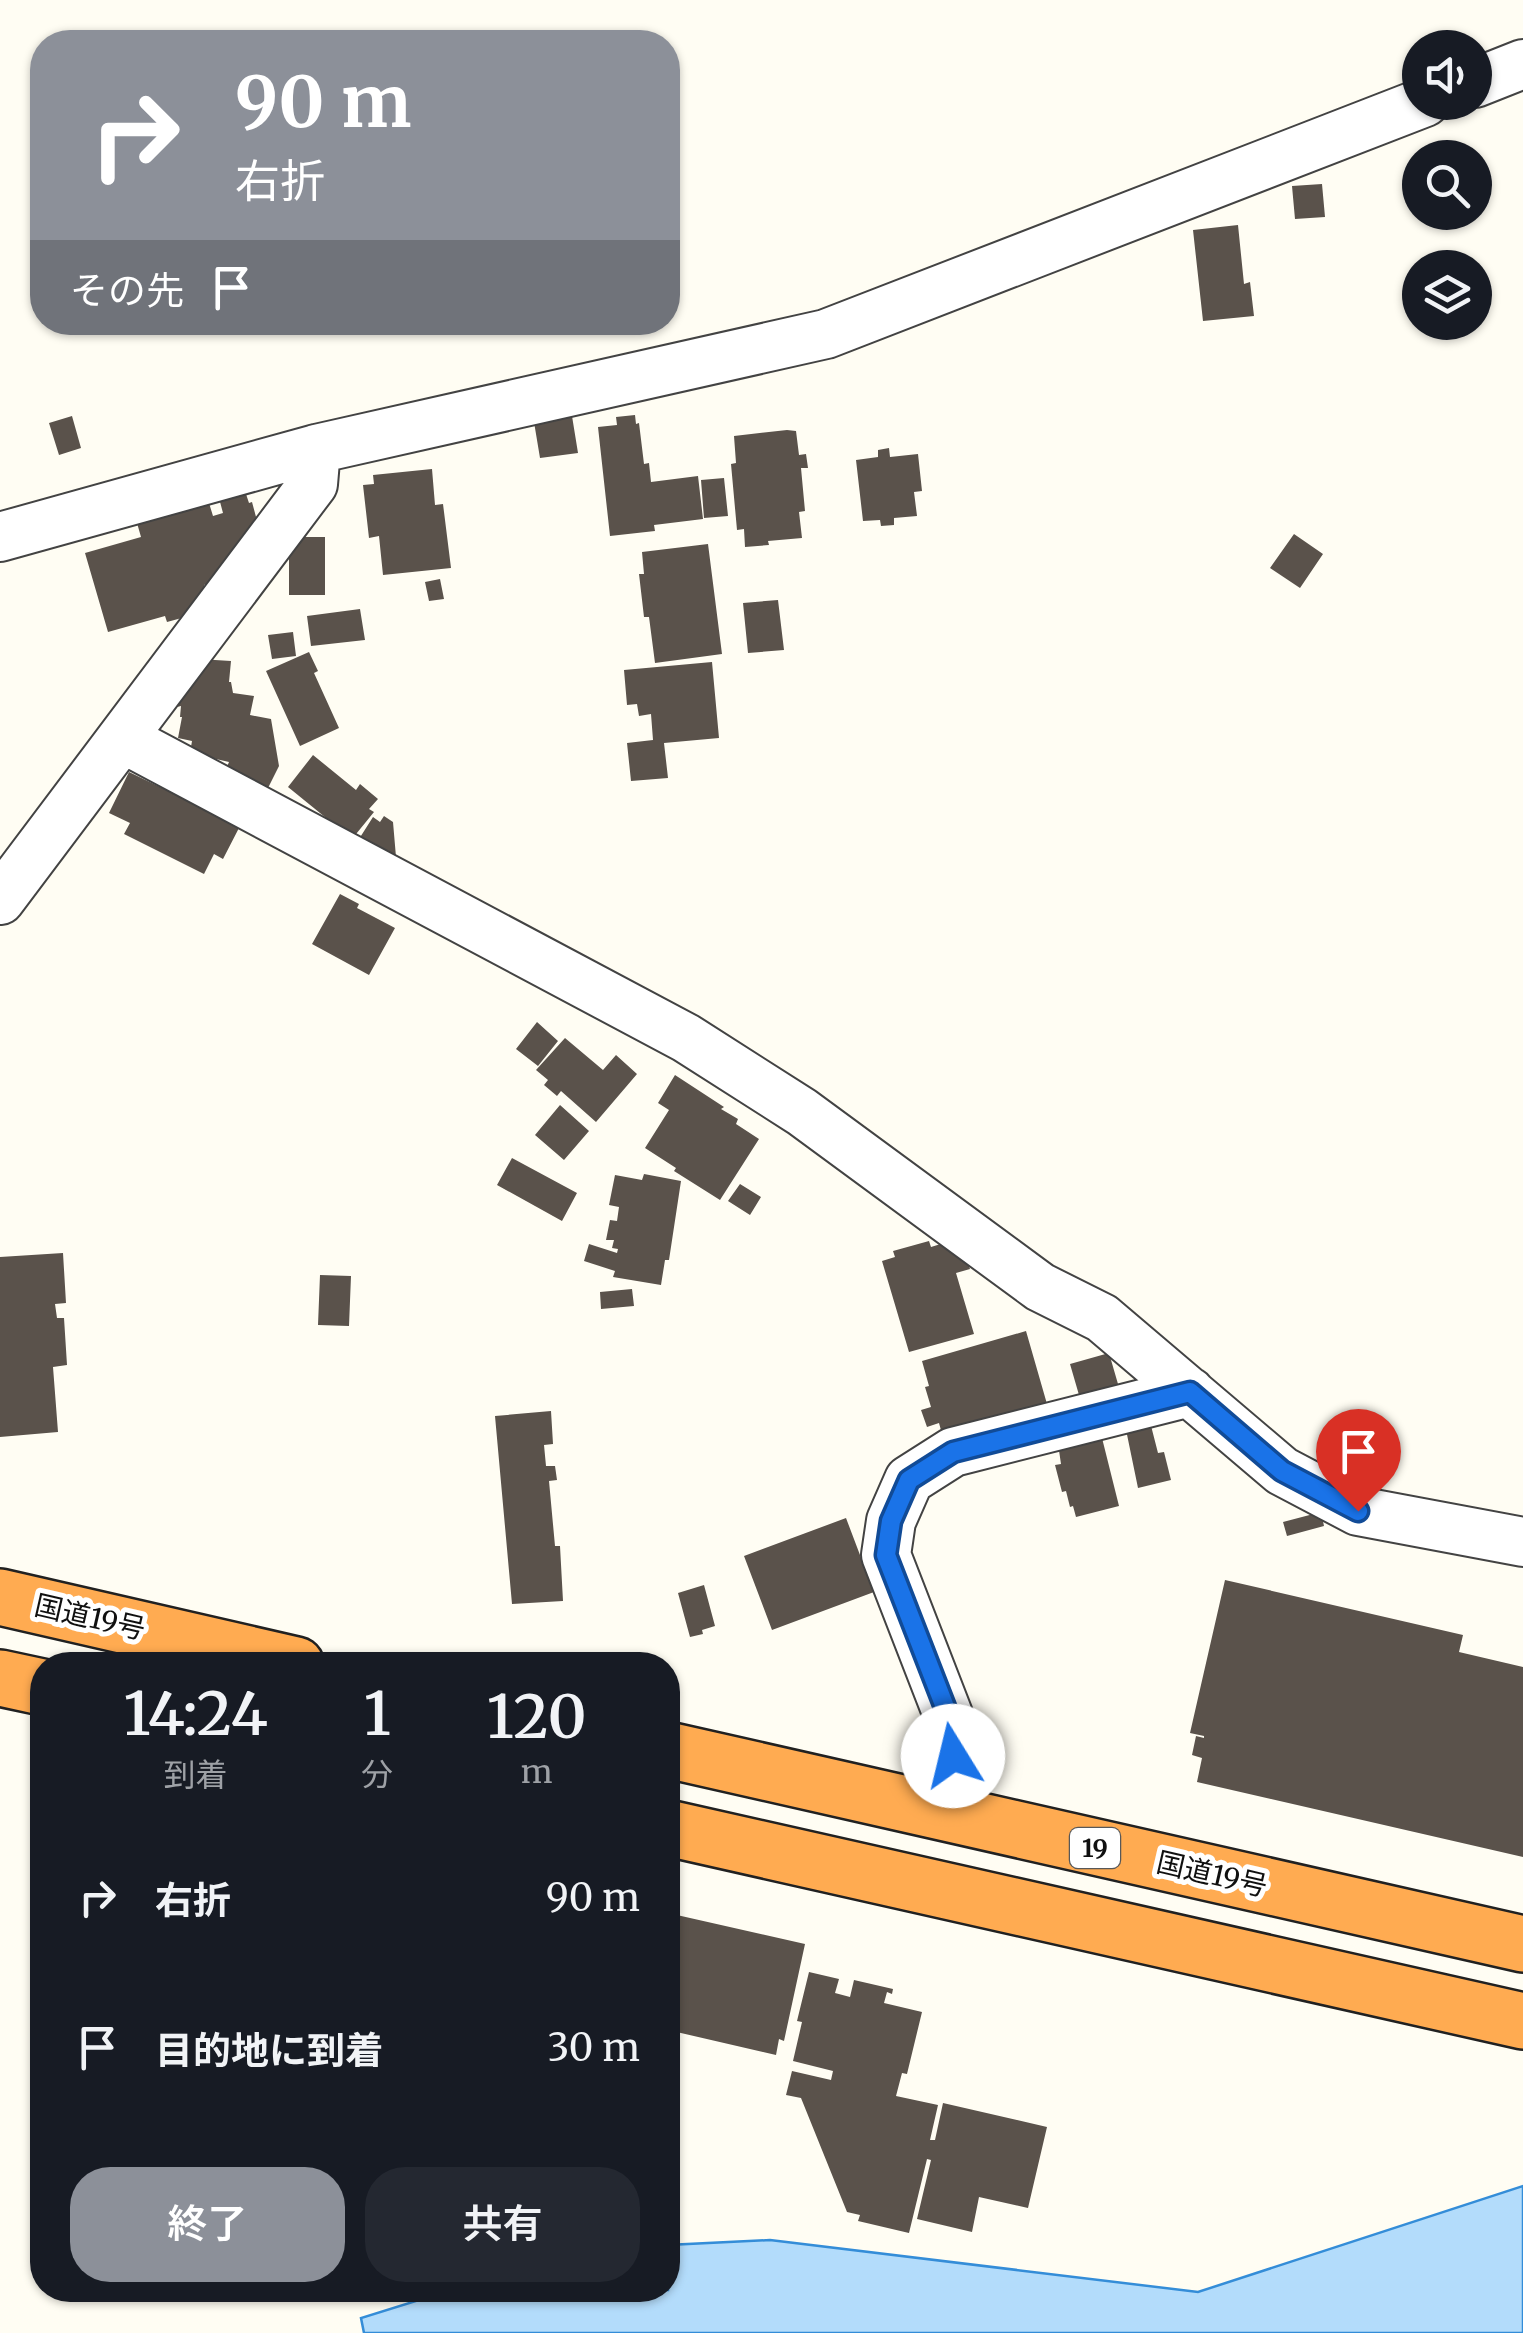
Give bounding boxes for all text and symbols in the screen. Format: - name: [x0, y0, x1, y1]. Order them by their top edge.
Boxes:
- map controls: [1402, 30, 1492, 340]
- button: sound: [1402, 30, 1492, 120]
- text: 90 m: [235, 58, 412, 146]
- icon: right: [70, 70, 200, 200]
- button: search: [1402, 140, 1492, 230]
- text: 右折: [235, 153, 325, 209]
- button: layers: [1402, 250, 1492, 340]
- icon: arrive: [204, 260, 259, 315]
- text: その先: [70, 267, 184, 314]
- pin: [1316, 1409, 1401, 1512]
- icon: arrive: [1331, 1424, 1386, 1479]
- street label: 国道19号: [31, 1587, 149, 1647]
- text: 14:24: [123, 1676, 268, 1751]
- text: 1: [363, 1676, 391, 1751]
- text: 120: [486, 1679, 587, 1754]
- position arrow: [901, 1704, 1005, 1808]
- text: m: [521, 1752, 552, 1792]
- text: 到着: [164, 1755, 228, 1795]
- text: 分: [361, 1755, 393, 1795]
- road number: 19: [1070, 1828, 1120, 1868]
- street label: 国道19号: [1153, 1844, 1271, 1904]
- icon: right: [70, 1870, 125, 1925]
- text: 90 m: [546, 1874, 640, 1921]
- text: 右折: [155, 1877, 231, 1924]
- icon: arrive: [70, 2020, 125, 2075]
- text: 30 m: [547, 2024, 640, 2071]
- text: 目的地に到着: [155, 2027, 383, 2074]
- button: 終了: [70, 2167, 345, 2282]
- button: 共有: [365, 2167, 640, 2282]

